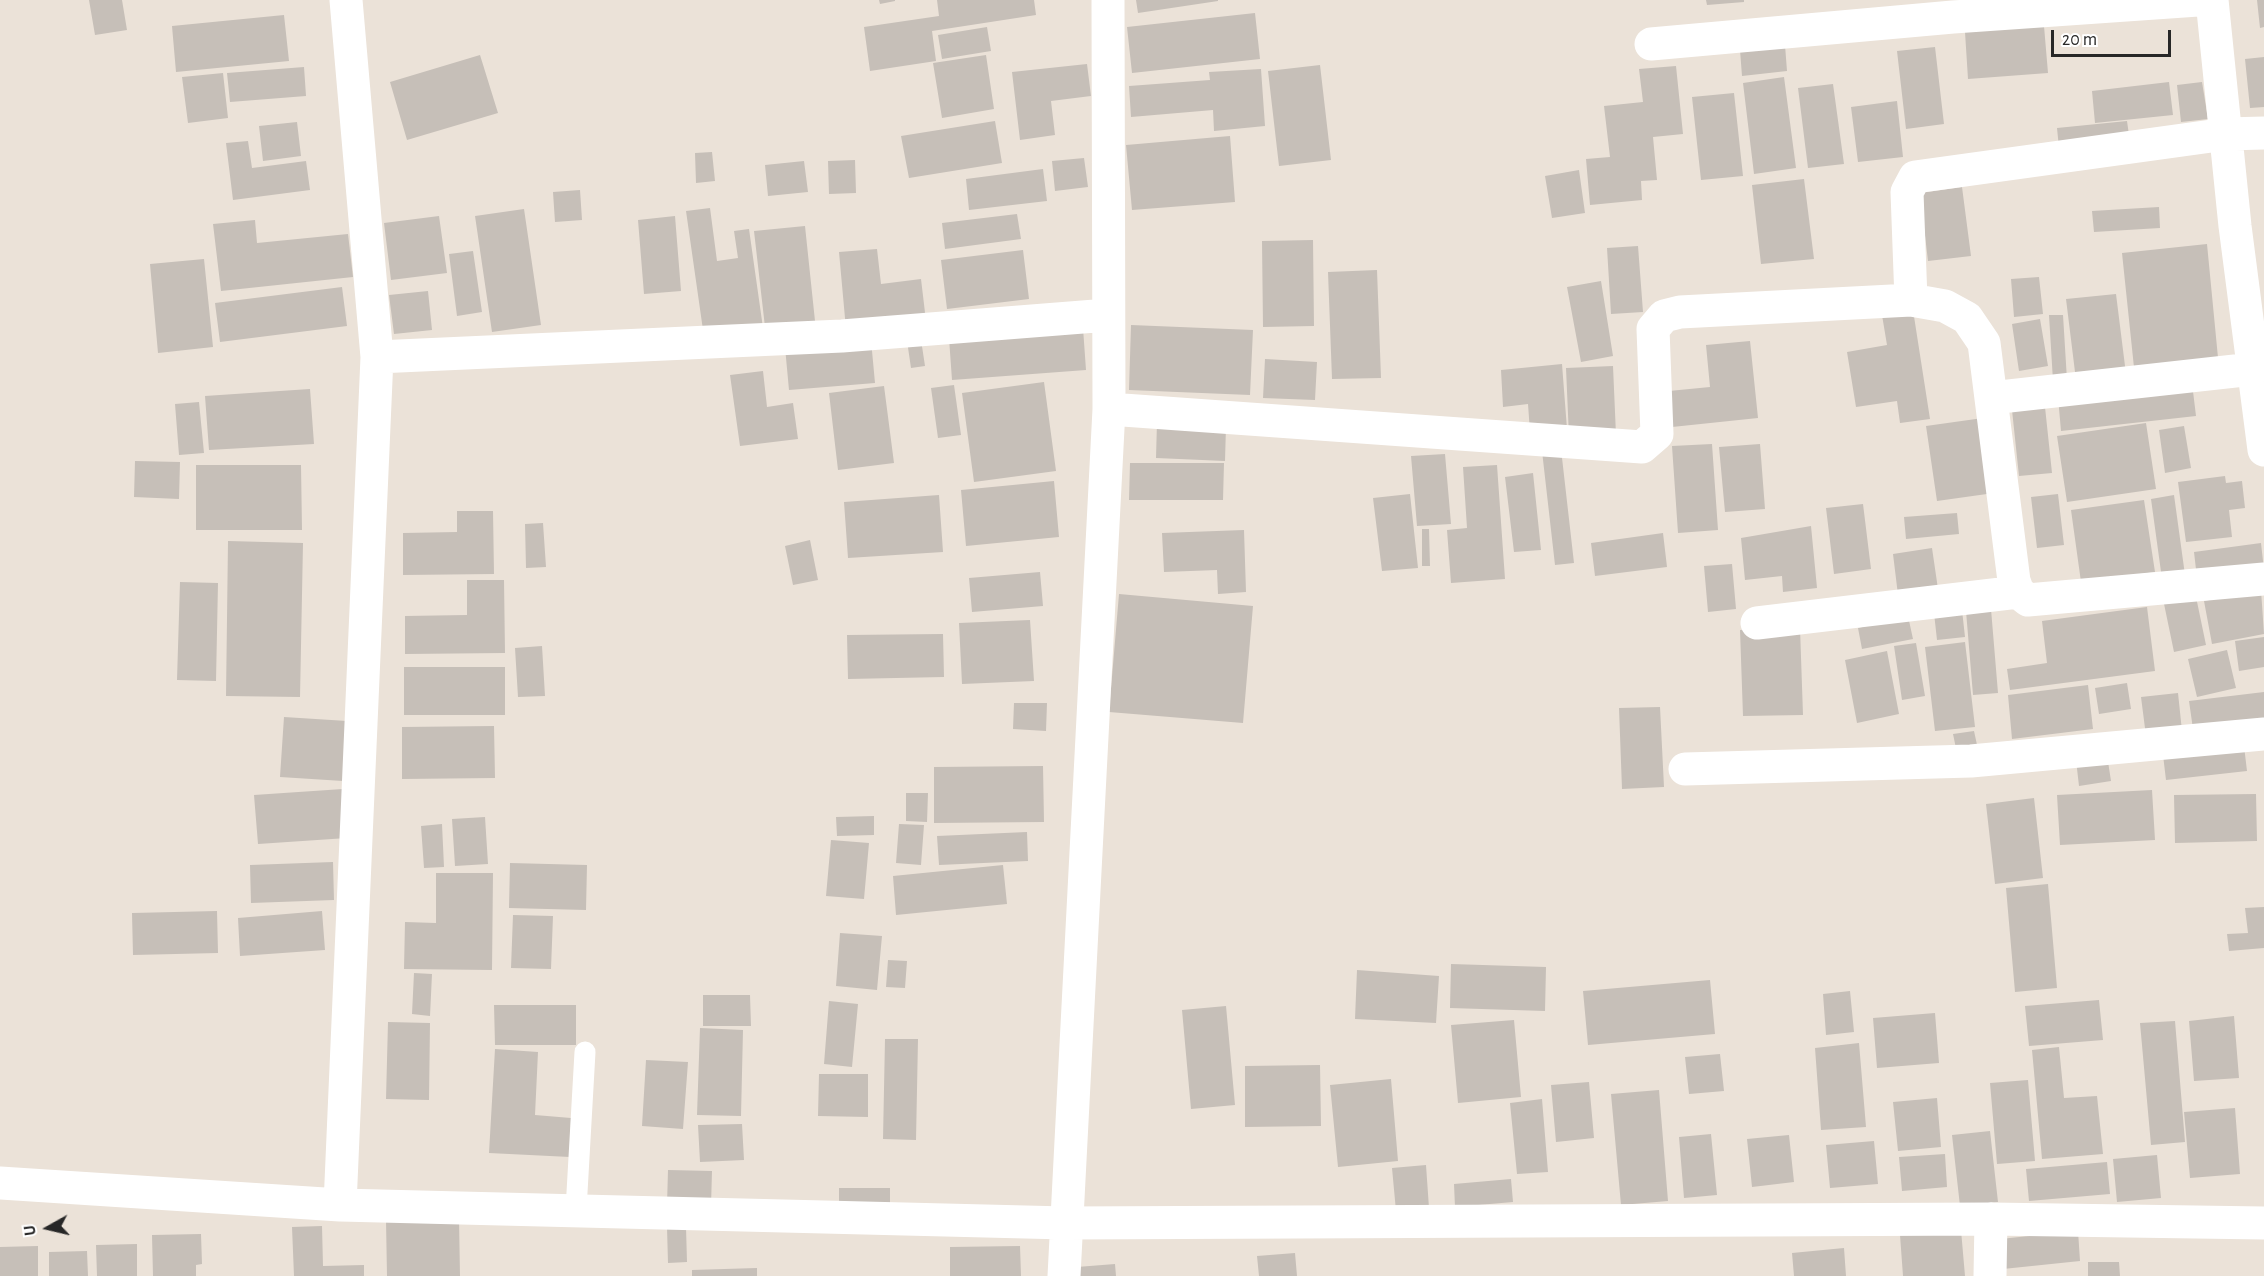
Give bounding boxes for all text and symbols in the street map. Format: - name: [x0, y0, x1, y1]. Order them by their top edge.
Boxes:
- scale bar: [2054, 18, 2174, 56]
- text: 20 m: [2062, 31, 2097, 49]
- north arrow: [18, 1198, 78, 1258]
- text: U: [22, 1224, 39, 1237]

